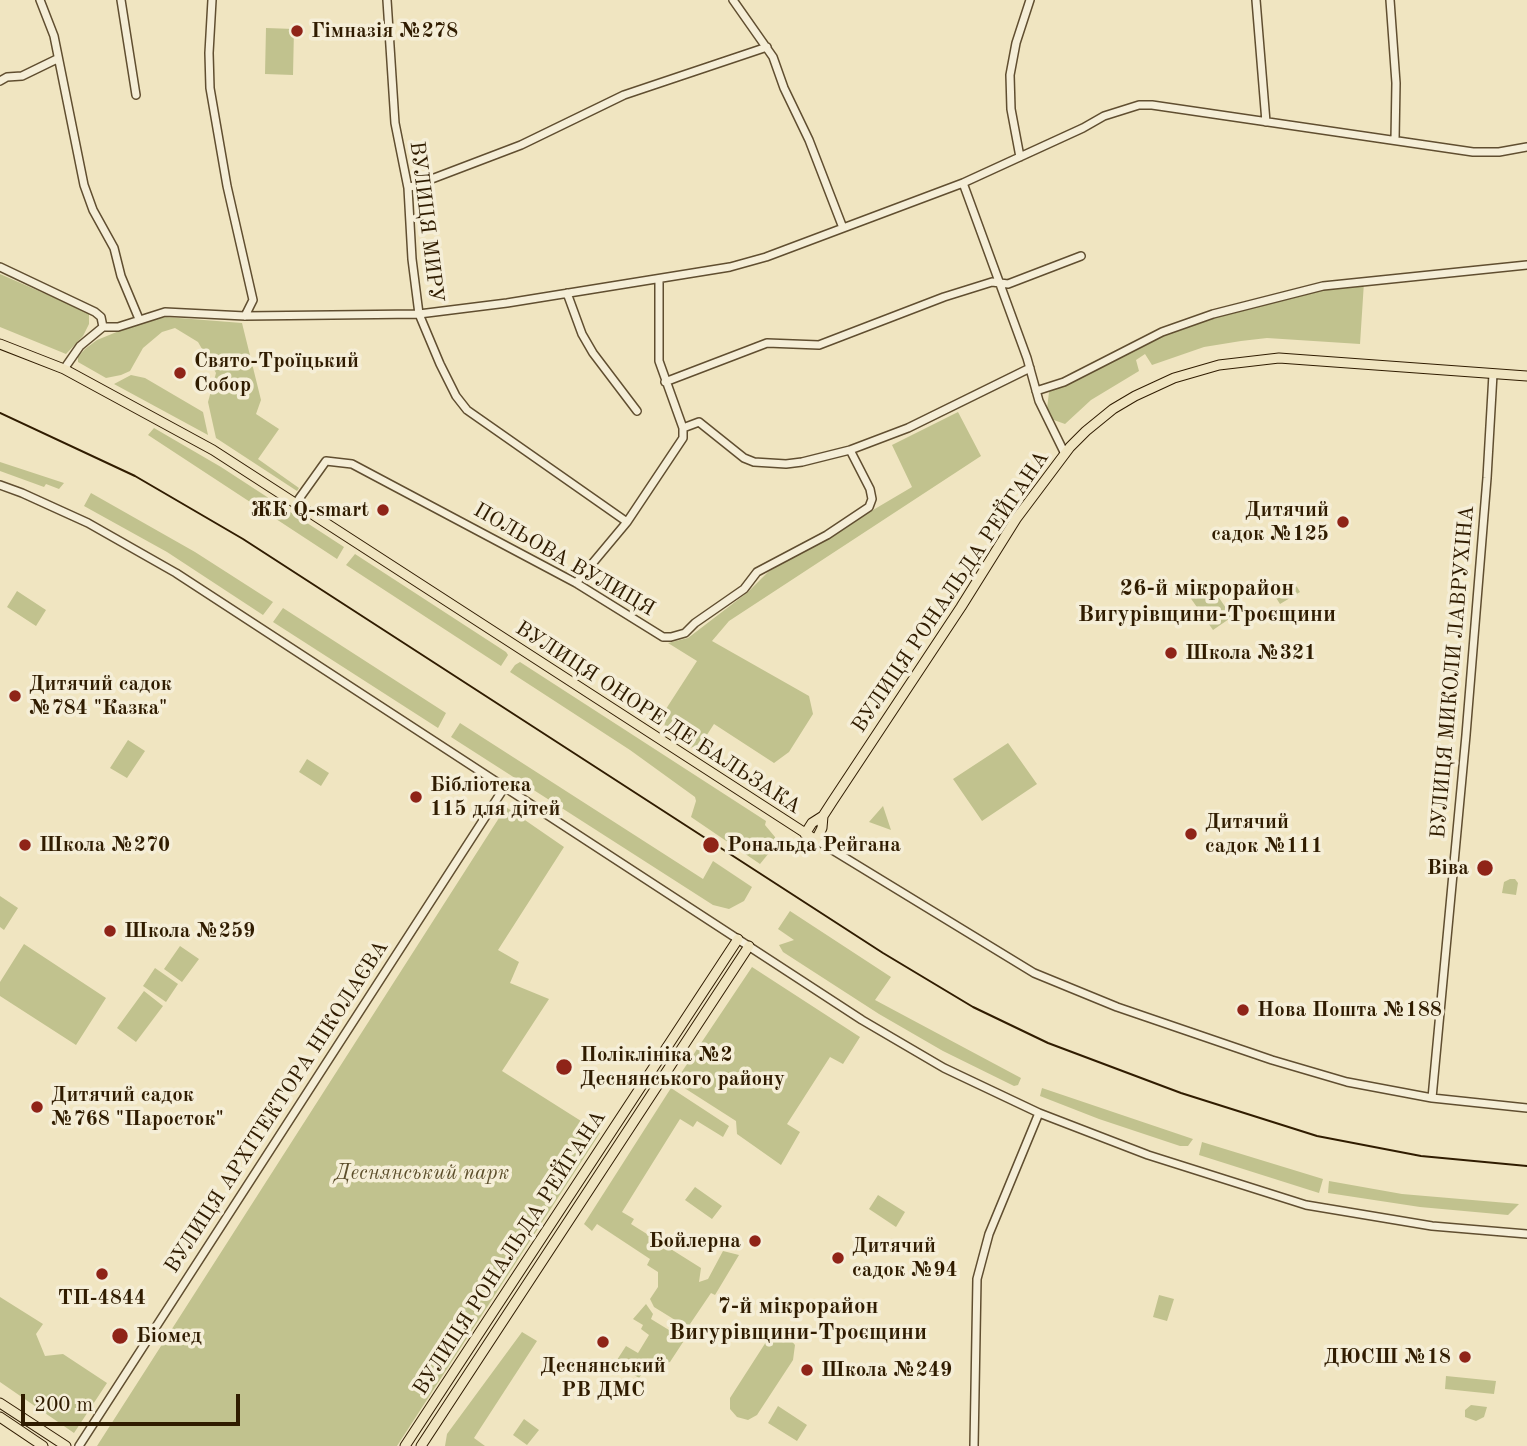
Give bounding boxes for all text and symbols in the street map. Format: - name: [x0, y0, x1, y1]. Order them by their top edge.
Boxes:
- place label: Гімназія №278: [311, 18, 458, 44]
- marker: Гімназія №278: [289, 23, 305, 39]
- street label: ВУЛИЦЯ МИРУ: [404, 140, 448, 304]
- place label: Свято-Троїцький Собор: [194, 348, 359, 398]
- marker: Свято-Троїцький Собор: [172, 365, 188, 381]
- street label: ВУЛИЦЯ РОНАЛЬДА РЕЙГАНА: [847, 446, 1055, 738]
- place label: ЖК Q-smart: [251, 497, 369, 523]
- place label: Дитячий садок №125: [1211, 497, 1329, 547]
- street label: ПОЛЬОВА ВУЛИЦЯ: [469, 498, 659, 622]
- marker: ЖК Q-smart: [375, 502, 391, 518]
- street label: ВУЛИЦЯ МИКОЛИ ЛАВРУХІНА: [1426, 504, 1480, 840]
- marker: Дитячий садок №125: [1335, 514, 1351, 530]
- district label: 26-й мікрорайон Вигурівщини-Троєщини: [1078, 575, 1336, 629]
- street label: ВУЛИЦЯ ОНОРЕ ДЕ БАЛЬЗАКА: [510, 616, 806, 820]
- place label: Школа №321: [1185, 640, 1316, 666]
- marker: Школа №321: [1163, 645, 1179, 661]
- place label: Дитячий садок №784 "Казка": [29, 671, 172, 721]
- marker: Дитячий садок №784 "Казка": [7, 688, 23, 704]
- place label: Бібліотека 115 для дітей: [430, 772, 561, 822]
- marker: Бібліотека 115 для дітей: [408, 789, 424, 805]
- place label: Дитячий садок №111: [1205, 809, 1323, 859]
- marker: Дитячий садок №111: [1183, 826, 1199, 842]
- place label: Школа №270: [39, 832, 170, 858]
- place label: Рональда Рейгана: [727, 832, 901, 858]
- marker: Рональда Рейгана: [701, 835, 721, 855]
- marker: Школа №270: [17, 837, 33, 853]
- place label: Віва: [1427, 855, 1469, 881]
- marker: Віва: [1475, 858, 1495, 878]
- place label: Школа №259: [124, 918, 255, 944]
- marker: Школа №259: [102, 923, 118, 939]
- street label: ВУЛИЦЯ АРХІТЕКТОРА НІКОЛАЄВА: [160, 936, 394, 1278]
- place label: Нова Пошта №188: [1257, 997, 1442, 1023]
- marker: Нова Пошта №188: [1235, 1002, 1251, 1018]
- place label: Поліклініка №2 Деснянського району: [580, 1042, 785, 1092]
- marker: Поліклініка №2 Деснянського району: [554, 1057, 574, 1077]
- place label: Дитячий садок №768 "Паросток": [51, 1082, 224, 1132]
- marker: Дитячий садок №768 "Паросток": [29, 1099, 45, 1115]
- street label: ВУЛИЦЯ РОНАЛЬДА РЕЙГАНА: [408, 1106, 612, 1400]
- park label: Деснянський парк: [335, 1160, 509, 1186]
- place label: Бойлерна: [649, 1228, 741, 1254]
- marker: Бойлерна: [747, 1233, 763, 1249]
- place label: Дитячий садок №94: [852, 1233, 958, 1283]
- marker: Дитячий садок №94: [830, 1250, 846, 1266]
- marker: ТП-4844: [94, 1266, 110, 1282]
- place label: ТП-4844: [58, 1285, 146, 1311]
- district label: 7-й мікрорайон Вигурівщини-Троєщини: [669, 1293, 927, 1347]
- place label: Біомед: [136, 1323, 202, 1349]
- marker: Біомед: [110, 1326, 130, 1346]
- marker: Деснянський РВ ДМС: [595, 1334, 611, 1350]
- place label: ДЮСШ №18: [1324, 1344, 1451, 1370]
- marker: ДЮСШ №18: [1457, 1349, 1473, 1365]
- place label: Деснянський РВ ДМС: [540, 1353, 666, 1403]
- place label: Школа №249: [821, 1357, 952, 1383]
- marker: Школа №249: [799, 1362, 815, 1378]
- scale bar: [24, 1380, 243, 1424]
- text: 200 m: [34, 1395, 93, 1416]

